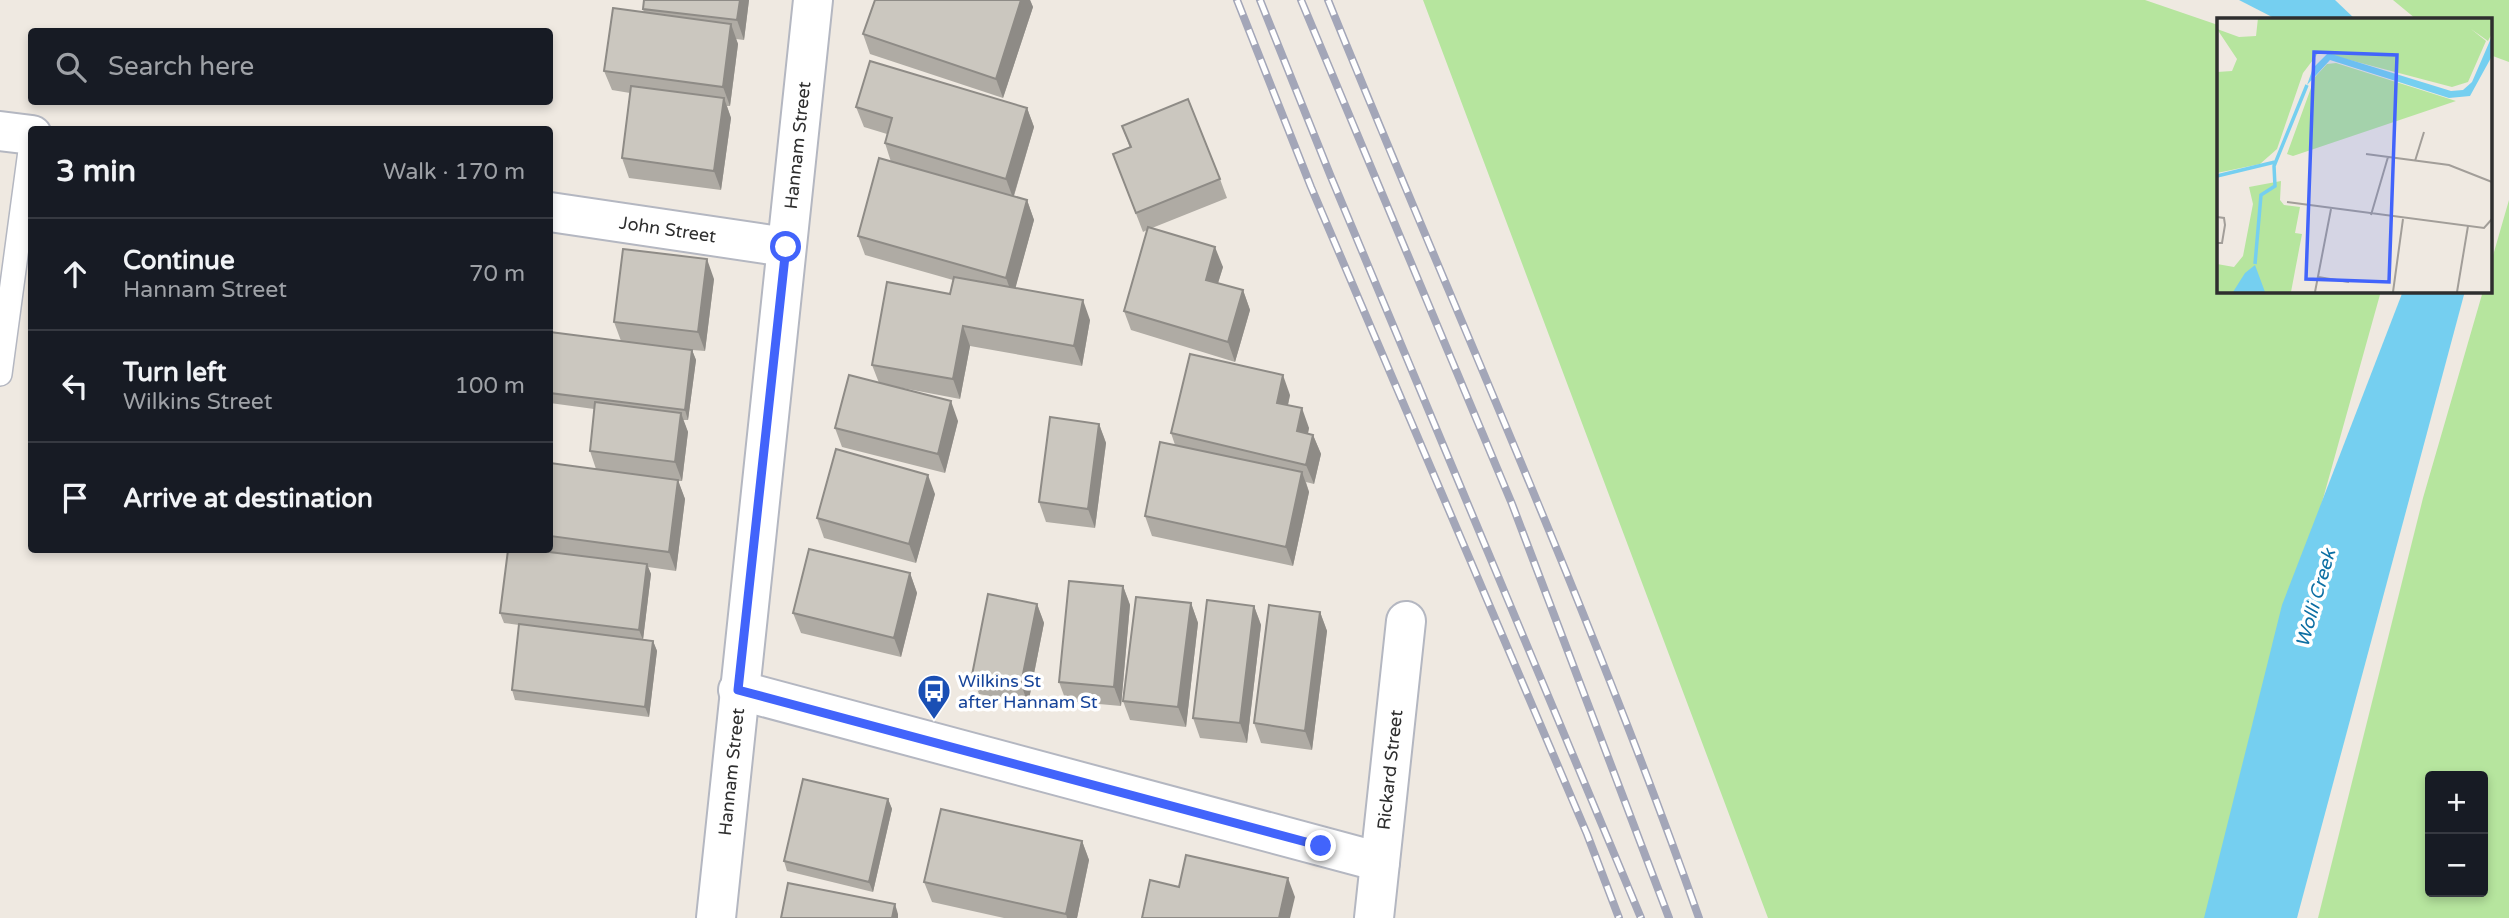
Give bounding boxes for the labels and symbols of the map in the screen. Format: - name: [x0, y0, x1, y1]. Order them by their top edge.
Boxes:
- inset map: [2217, 18, 2492, 292]
- street label: Hannam Street: [780, 80, 815, 210]
- street label: John Street: [618, 211, 718, 248]
- route start: [770, 231, 801, 262]
- water label: Wolli Creek: [2291, 545, 2341, 650]
- place label: Wilkins St after Hannam St: [958, 670, 1098, 713]
- bus stop icon: Wilkins St after Hannam St: [915, 672, 953, 721]
- street label: Hannam Street: [714, 707, 749, 837]
- street label: Rickard Street: [1373, 708, 1407, 831]
- route end: [1305, 830, 1336, 861]

